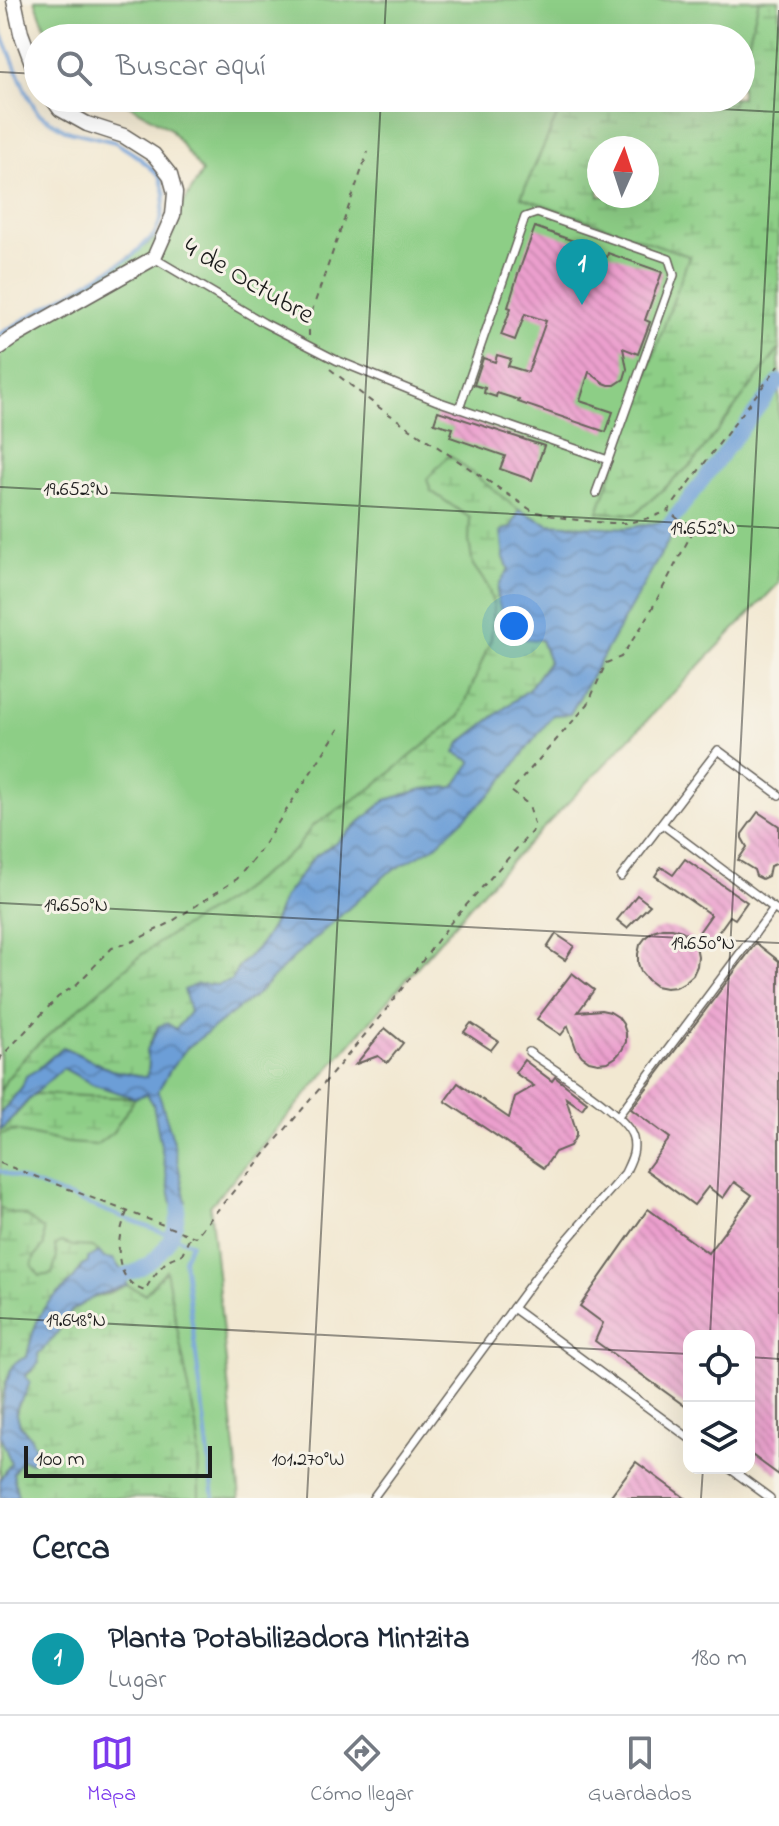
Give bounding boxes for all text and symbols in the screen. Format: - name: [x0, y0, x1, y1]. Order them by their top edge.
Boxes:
- search box: [24, 24, 755, 112]
- icon: search: [52, 46, 96, 90]
- text: Buscar aquí: [116, 46, 266, 90]
- north arrow: [587, 136, 659, 208]
- street label: 4 de Octubre: [175, 228, 322, 336]
- pin: 1: [556, 239, 608, 305]
- text: 19.652°N: [43, 476, 109, 505]
- text: 19.652°N: [670, 515, 736, 544]
- your location: [494, 606, 534, 646]
- text: 19.650°N: [44, 892, 108, 921]
- text: 19.650°N: [671, 930, 735, 959]
- text: 19.648°N: [46, 1307, 106, 1336]
- map controls: [683, 1330, 755, 1474]
- button: locate: [683, 1330, 755, 1402]
- button: layers: [683, 1402, 755, 1474]
- scale bar: [24, 1442, 212, 1478]
- text: 100 m: [36, 1444, 85, 1476]
- text: 101.270°W: [271, 1446, 345, 1475]
- text: Cerca: [32, 1525, 110, 1575]
- text: Planta Potabilizadora Mintzita: [108, 1618, 469, 1662]
- text: 1: [54, 1640, 62, 1678]
- text: 180 m: [691, 1640, 747, 1678]
- text: Lugar: [108, 1662, 166, 1700]
- tab: Mapa: [87, 1731, 136, 1811]
- tab: Cómo llegar: [310, 1731, 414, 1811]
- tab: Guardados: [588, 1731, 692, 1811]

